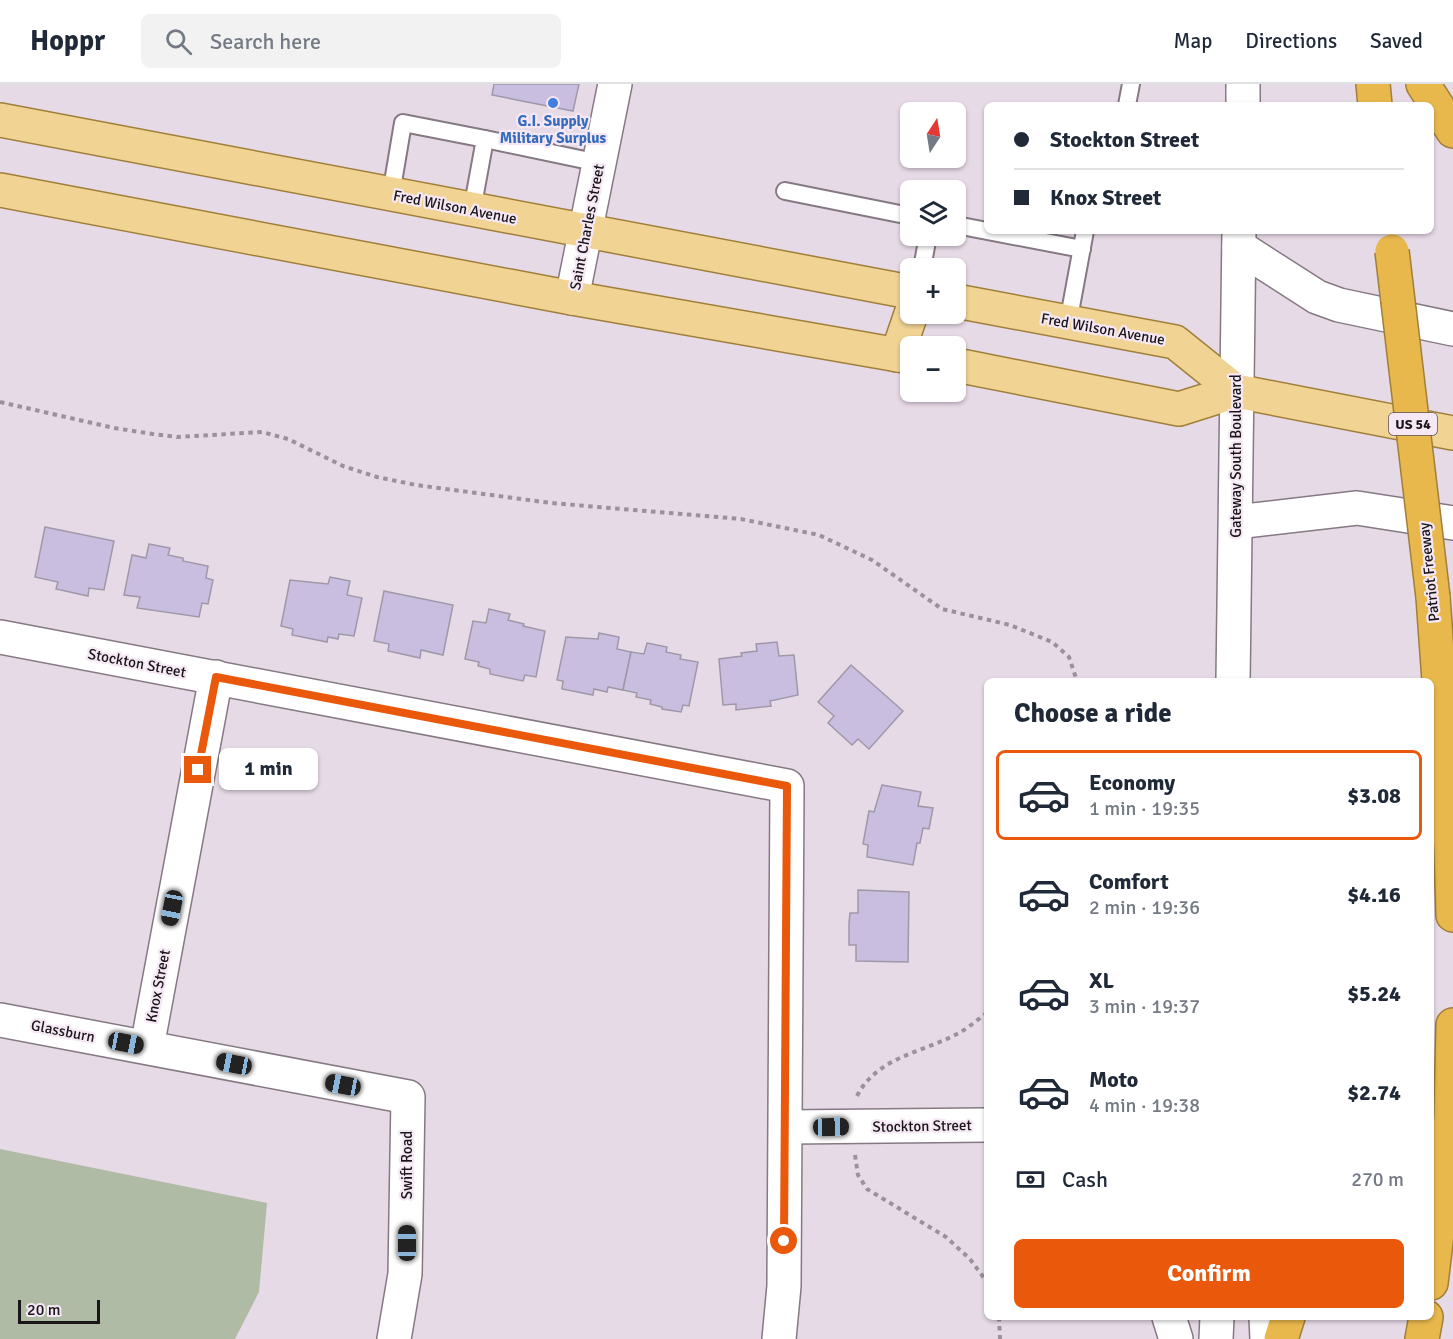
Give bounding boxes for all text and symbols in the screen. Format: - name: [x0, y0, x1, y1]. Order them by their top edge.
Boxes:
- search box: [141, 14, 561, 68]
- text: Hoppr: [30, 24, 105, 58]
- icon: search: [162, 25, 195, 58]
- text: Search here: [210, 28, 321, 55]
- text: Map: [1174, 28, 1212, 54]
- text: Directions: [1245, 28, 1337, 54]
- text: Saved: [1370, 28, 1423, 54]
- marker: G.I. Supply Military Surplus: [546, 96, 560, 110]
- north arrow: [900, 102, 966, 168]
- map controls: [900, 102, 966, 402]
- place label: G.I. Supply Military Surplus: [500, 112, 607, 147]
- text: Stockton Street: [1050, 126, 1199, 153]
- street label: Saint Charles Street: [566, 163, 608, 291]
- button: layers: [900, 180, 966, 246]
- text: Knox Street: [1050, 184, 1161, 211]
- street label: Fred Wilson Avenue: [392, 186, 518, 228]
- button: +: [900, 258, 966, 324]
- street label: Fred Wilson Avenue: [1040, 309, 1166, 349]
- button: −: [900, 336, 966, 402]
- street label: Gateway South Boulevard: [1227, 374, 1245, 538]
- road number: US 54: [1389, 413, 1437, 435]
- street label: Patriot Freeway: [1415, 522, 1443, 622]
- street label: Stockton Street: [87, 645, 187, 681]
- text: Choose a ride: [1014, 697, 1172, 730]
- callout: 1 min: [219, 749, 318, 791]
- route end: [184, 756, 211, 783]
- text: 1 min: [244, 756, 293, 781]
- icon: car: [1017, 768, 1071, 822]
- text: Economy: [1089, 769, 1175, 796]
- text: $3.08: [1347, 782, 1401, 809]
- text: 1 min · 19:35: [1089, 796, 1200, 821]
- icon: car: [1017, 867, 1071, 921]
- text: Comfort: [1089, 868, 1169, 895]
- text: $4.16: [1347, 881, 1401, 908]
- car: [160, 889, 184, 927]
- text: 2 min · 19:36: [1089, 895, 1200, 920]
- street label: Knox Street: [142, 948, 174, 1024]
- icon: car: [1017, 966, 1071, 1020]
- text: XL: [1089, 967, 1114, 994]
- text: $5.24: [1347, 980, 1401, 1007]
- text: 3 min · 19:37: [1089, 994, 1200, 1019]
- street label: Glassburn: [30, 1016, 96, 1046]
- car: [107, 1031, 145, 1055]
- car: [215, 1052, 253, 1076]
- icon: car: [1017, 1065, 1071, 1119]
- text: Moto: [1089, 1066, 1138, 1093]
- car: [324, 1073, 362, 1097]
- text: $2.74: [1347, 1079, 1401, 1106]
- text: 4 min · 19:38: [1089, 1093, 1200, 1118]
- street label: Stockton Street: [872, 1116, 972, 1136]
- car: [813, 1118, 849, 1136]
- street label: Swift Road: [398, 1131, 416, 1199]
- icon: cash: [1014, 1163, 1047, 1196]
- text: Cash: [1062, 1166, 1108, 1193]
- text: 270 m: [1351, 1167, 1404, 1192]
- car: [398, 1225, 416, 1261]
- route start: [770, 1227, 797, 1254]
- button: Confirm: [1014, 1239, 1404, 1308]
- scale bar: [18, 1297, 100, 1324]
- text: 20 m: [27, 1300, 61, 1320]

